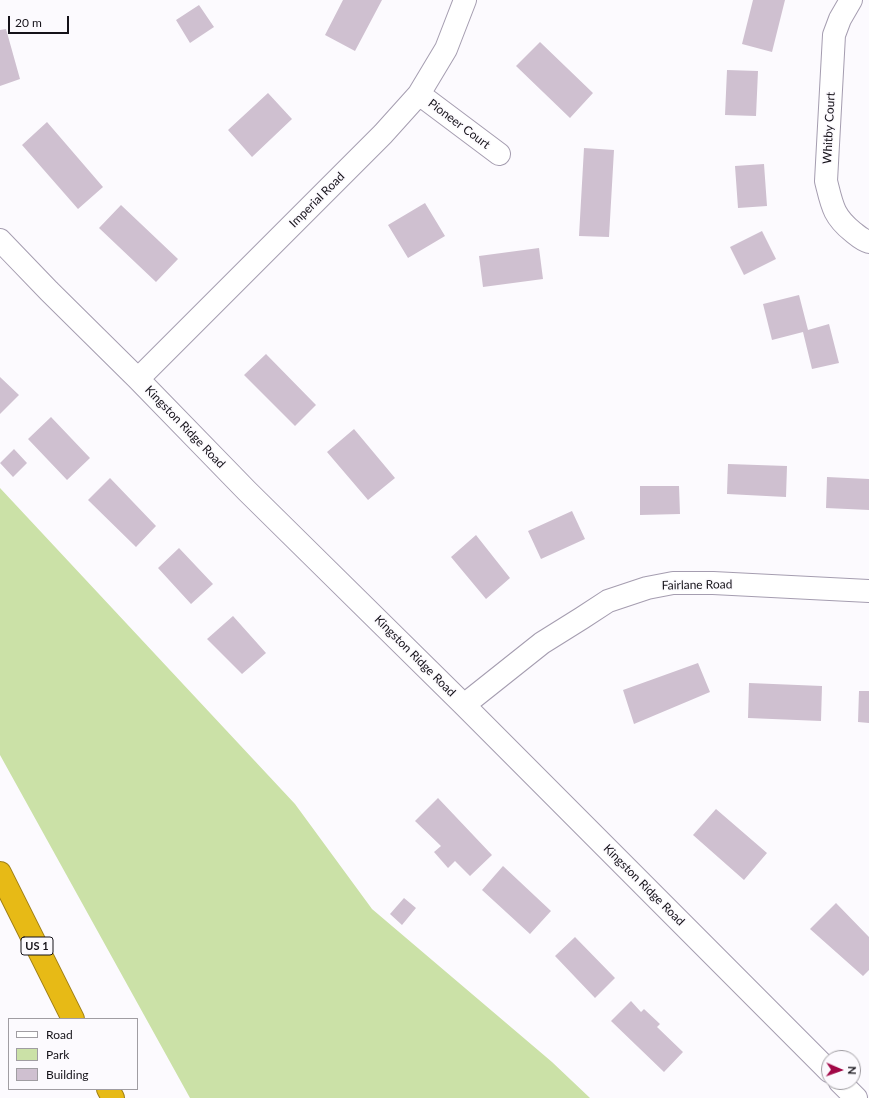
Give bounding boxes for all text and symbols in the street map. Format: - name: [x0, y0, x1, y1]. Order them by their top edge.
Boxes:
- scale bar: [10, 8, 71, 34]
- text: 20 m: [15, 15, 42, 30]
- street label: Whitby Court: [820, 92, 838, 164]
- street label: Pioneer Court: [425, 96, 493, 152]
- street label: Imperial Road: [286, 169, 348, 231]
- street label: Kingston Ridge Road: [142, 383, 228, 471]
- street label: Fairlane Road: [662, 577, 732, 593]
- street label: Kingston Ridge Road: [371, 612, 459, 700]
- street label: Kingston Ridge Road: [600, 841, 688, 929]
- road number: US 1: [21, 937, 53, 955]
- legend: [8, 1018, 138, 1090]
- text: Road: [46, 1027, 73, 1042]
- text: Park: [46, 1047, 69, 1062]
- north arrow: [821, 1050, 861, 1090]
- text: N: [846, 1066, 859, 1075]
- text: Building: [46, 1067, 89, 1082]

